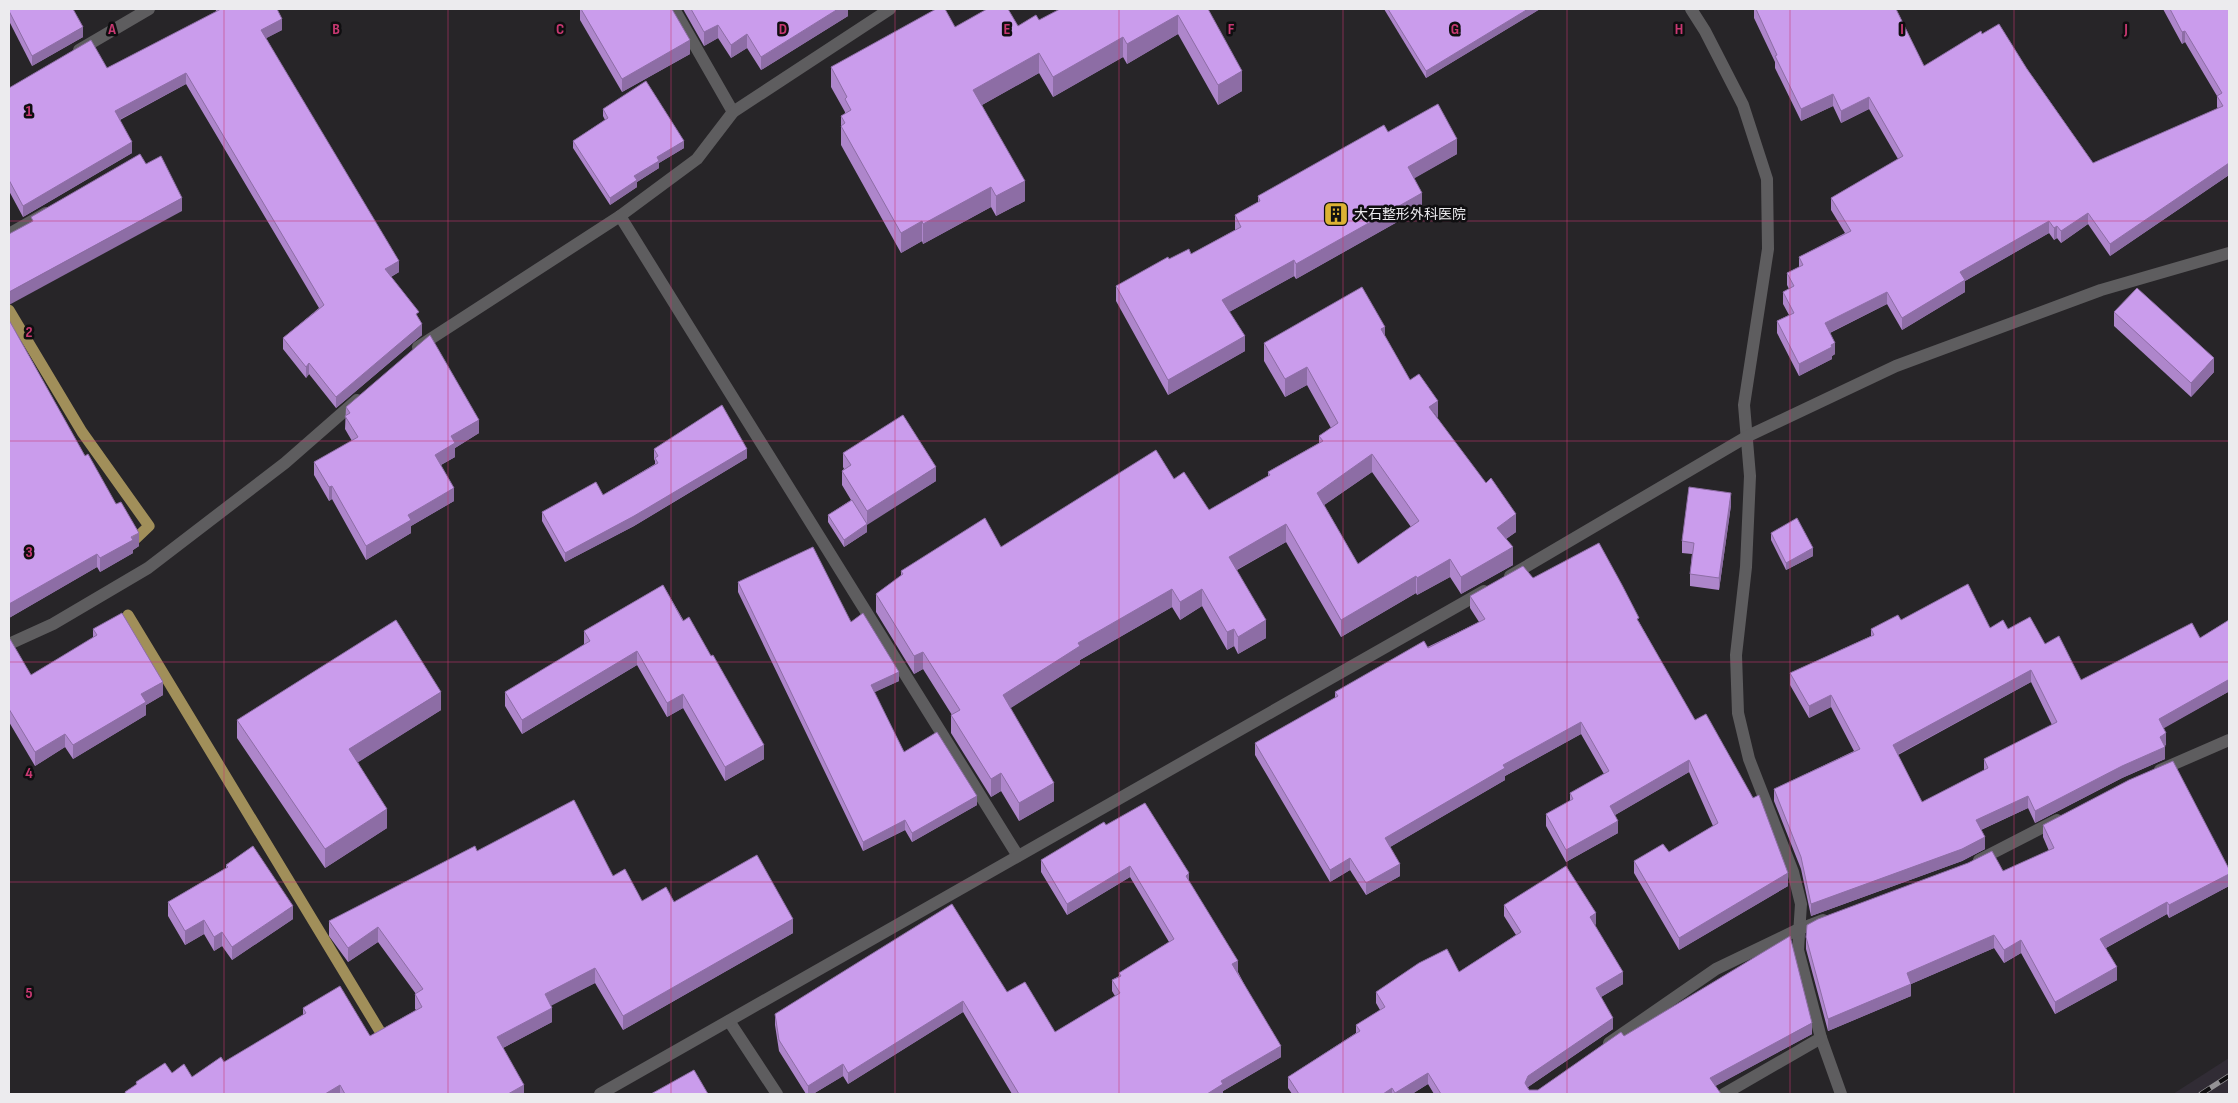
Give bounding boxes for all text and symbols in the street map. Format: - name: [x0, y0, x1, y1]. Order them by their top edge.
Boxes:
- text: A: [107, 20, 116, 39]
- text: B: [332, 20, 340, 39]
- text: C: [556, 20, 564, 39]
- text: D: [779, 20, 787, 39]
- text: E: [1004, 20, 1011, 39]
- text: F: [1228, 20, 1235, 39]
- text: G: [1451, 20, 1459, 39]
- text: H: [1675, 20, 1683, 39]
- text: I: [1900, 20, 1904, 39]
- text: J: [2123, 20, 2128, 39]
- text: 1: [26, 102, 33, 121]
- building icon: 大石整形外科医院: [1323, 201, 1349, 227]
- place label: 大石整形外科医院: [1354, 206, 1466, 223]
- text: 2: [25, 323, 33, 342]
- text: 3: [25, 543, 33, 562]
- text: 4: [25, 764, 33, 783]
- text: 5: [25, 984, 33, 1003]

